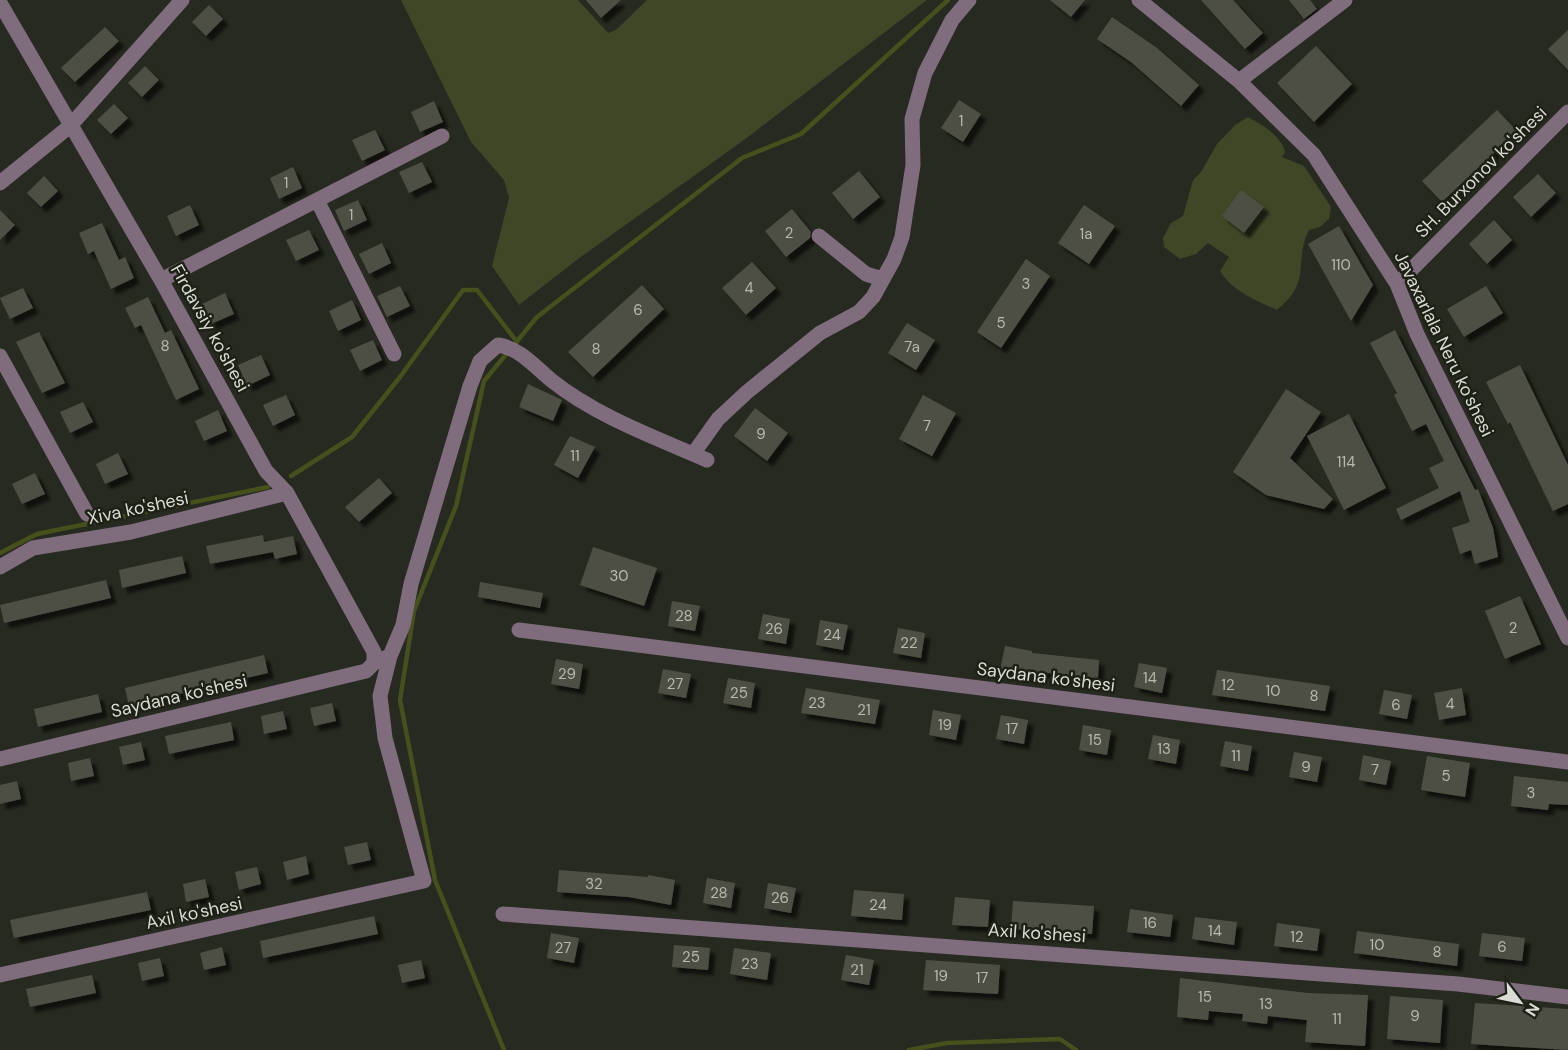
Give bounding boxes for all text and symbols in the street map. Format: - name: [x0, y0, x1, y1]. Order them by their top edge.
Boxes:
- street label: SH. Burxonov ko'shesi: [1410, 101, 1552, 243]
- house number: 1: [959, 111, 963, 131]
- house number: 1: [284, 173, 288, 193]
- house number: 1: [349, 205, 353, 225]
- house number: 2: [785, 223, 793, 243]
- house number: 1a: [1080, 224, 1092, 244]
- street label: Javaxarlala Neru ko'shesi: [1389, 247, 1499, 441]
- house number: 110: [1331, 255, 1351, 275]
- street label: Firdavsiy ko'shesi: [165, 260, 255, 396]
- house number: 3: [1022, 274, 1030, 294]
- house number: 4: [744, 278, 754, 298]
- house number: 6: [633, 300, 643, 320]
- house number: 5: [996, 313, 1006, 333]
- house number: 8: [160, 336, 170, 356]
- house number: 7a: [904, 337, 920, 357]
- house number: 8: [591, 339, 601, 359]
- house number: 7: [923, 416, 931, 436]
- house number: 9: [756, 424, 766, 444]
- house number: 11: [570, 446, 580, 466]
- house number: 114: [1337, 452, 1355, 472]
- street label: Xiva ko'shesi: [85, 486, 191, 530]
- house number: 30: [609, 566, 629, 586]
- house number: 28: [675, 606, 693, 626]
- house number: 2: [1509, 618, 1517, 638]
- house number: 26: [765, 619, 783, 639]
- house number: 24: [823, 625, 841, 645]
- house number: 22: [900, 633, 918, 653]
- street label: Saydana ko'shesi: [975, 657, 1117, 697]
- house number: 29: [558, 664, 576, 684]
- house number: 14: [1143, 668, 1157, 688]
- street label: Saydana ko'shesi: [108, 669, 250, 723]
- house number: 27: [667, 674, 683, 694]
- house number: 12: [1221, 675, 1235, 695]
- house number: 10: [1266, 681, 1280, 701]
- house number: 25: [730, 683, 748, 703]
- house number: 8: [1309, 686, 1319, 706]
- house number: 23: [808, 693, 826, 713]
- house number: 4: [1445, 694, 1455, 714]
- house number: 6: [1391, 695, 1401, 715]
- house number: 21: [857, 700, 871, 720]
- house number: 19: [938, 715, 952, 735]
- house number: 17: [1006, 719, 1018, 739]
- house number: 15: [1088, 730, 1102, 750]
- house number: 13: [1157, 739, 1171, 759]
- house number: 11: [1231, 746, 1241, 766]
- house number: 9: [1301, 757, 1311, 777]
- house number: 7: [1371, 760, 1379, 780]
- house number: 5: [1441, 766, 1451, 786]
- house number: 3: [1527, 783, 1535, 803]
- house number: 32: [585, 874, 603, 894]
- house number: 28: [710, 883, 728, 903]
- house number: 26: [771, 888, 789, 908]
- street label: Axil ko'shesi: [143, 891, 245, 935]
- house number: 24: [869, 895, 887, 915]
- house number: 16: [1143, 913, 1157, 933]
- street label: Axil ko'shesi: [987, 918, 1087, 948]
- house number: 14: [1208, 921, 1222, 941]
- house number: 12: [1290, 927, 1304, 947]
- house number: 10: [1370, 935, 1384, 955]
- house number: 6: [1497, 937, 1507, 957]
- house number: 27: [555, 938, 571, 958]
- house number: 8: [1432, 942, 1442, 962]
- house number: 25: [682, 947, 700, 967]
- house number: 23: [741, 954, 759, 974]
- house number: 21: [850, 960, 864, 980]
- house number: 19: [934, 966, 948, 986]
- house number: 17: [976, 968, 988, 988]
- north arrow: [1490, 972, 1550, 1032]
- house number: 15: [1198, 987, 1212, 1007]
- house number: 13: [1259, 994, 1273, 1014]
- text: N: [1520, 999, 1544, 1020]
- house number: 9: [1410, 1006, 1420, 1026]
- house number: 11: [1332, 1009, 1342, 1029]

